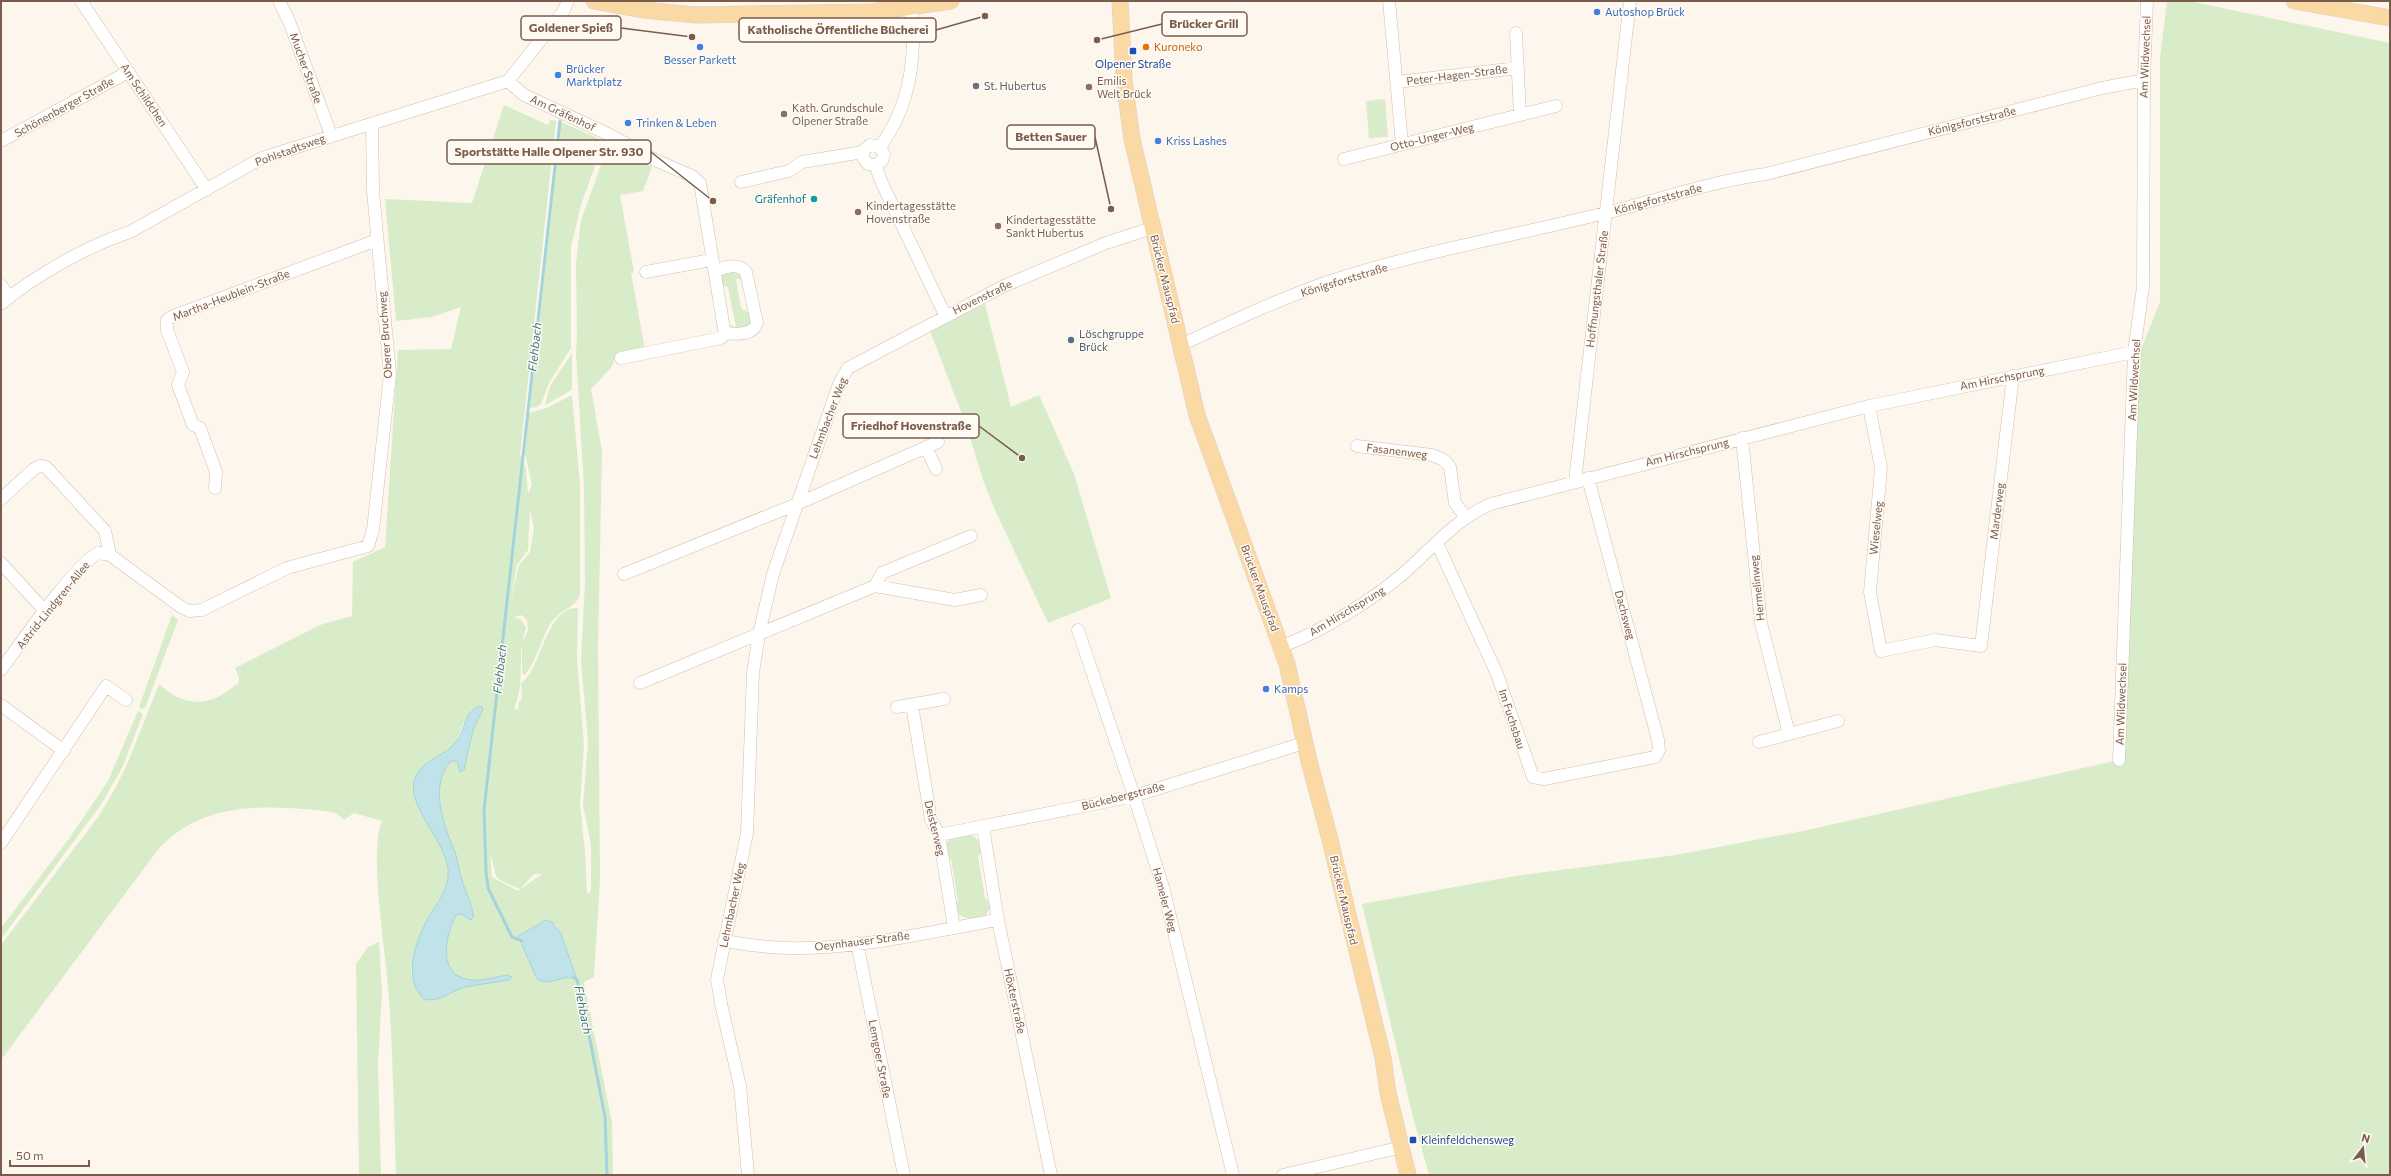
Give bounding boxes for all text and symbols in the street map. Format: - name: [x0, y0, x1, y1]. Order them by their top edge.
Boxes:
- place label: Autoshop Brück: [1605, 5, 1685, 18]
- marker: Autoshop Brück: [1592, 7, 1602, 17]
- callout: Brücker Grill: [1162, 12, 1247, 36]
- callout: Goldener Spieß: [521, 16, 621, 40]
- text: Brücker Grill: [1169, 16, 1239, 30]
- street label: Am Wildwechsel: [2137, 16, 2152, 98]
- callout: Katholische Öffentliche Bücherei: [739, 18, 936, 42]
- text: Goldener Spieß: [529, 20, 613, 34]
- text: Katholische Öffentliche Bücherei: [747, 22, 929, 36]
- street label: Mucher Straße: [288, 31, 325, 105]
- place label: Kuroneko: [1154, 40, 1203, 53]
- marker: Besser Parkett: [695, 42, 705, 52]
- marker: Kuroneko: [1141, 42, 1151, 52]
- marker: Olpener Straße: [1128, 46, 1138, 56]
- place label: Besser Parkett: [664, 53, 737, 66]
- place label: Olpener Straße: [1095, 57, 1171, 70]
- street label: Am Schildchen: [119, 61, 170, 129]
- place label: Brücker Marktplatz: [566, 62, 623, 88]
- street label: Peter-Hagen-Straße: [1406, 62, 1508, 87]
- marker: Brücker Marktplatz: [553, 70, 563, 80]
- street label: Schönenberger Straße: [12, 74, 116, 139]
- place label: Emilis Welt Brück: [1097, 74, 1152, 100]
- place label: St. Hubertus: [984, 79, 1046, 92]
- marker: St. Hubertus: [971, 81, 981, 91]
- marker: Emilis Welt Brück: [1084, 82, 1094, 92]
- street label: Am Gräfenhof: [528, 92, 599, 134]
- place label: Kath. Grundschule Olpener Straße: [792, 101, 884, 127]
- street label: Königsforststraße: [1927, 103, 2017, 138]
- marker: Kath. Grundschule Olpener Straße: [779, 109, 789, 119]
- place label: Trinken & Leben: [636, 116, 716, 129]
- marker: Trinken & Leben: [623, 118, 633, 128]
- street label: Otto-Unger-Weg: [1389, 120, 1475, 153]
- callout: Betten Sauer: [1007, 125, 1095, 149]
- text: Betten Sauer: [1015, 129, 1087, 143]
- street label: Pohlstadtsweg: [253, 131, 327, 168]
- place label: Kriss Lashes: [1166, 134, 1227, 147]
- marker: Kriss Lashes: [1153, 136, 1163, 146]
- callout: Sportstätte Halle Olpener Str. 930: [447, 140, 651, 164]
- text: Sportstätte Halle Olpener Str. 930: [455, 144, 643, 158]
- street label: Königsforststraße: [1613, 181, 1703, 216]
- place label: Gräfenhof: [755, 192, 807, 205]
- marker: Gräfenhof: [809, 194, 819, 204]
- place label: Kindertagesstätte Hovenstraße: [866, 199, 956, 225]
- marker: Kindertagesstätte Hovenstraße: [853, 207, 863, 217]
- place label: Kindertagesstätte Sankt Hubertus: [1006, 213, 1096, 239]
- marker: Kindertagesstätte Sankt Hubertus: [993, 221, 1003, 231]
- street label: Hoffnungsthaler Straße: [1583, 229, 1610, 348]
- street label: Brücker Mauspfad: [1148, 233, 1183, 325]
- street label: Königsforststraße: [1299, 260, 1389, 299]
- street label: Martha-Heublein-Straße: [171, 266, 291, 323]
- street label: Hovenstraße: [950, 277, 1014, 316]
- street label: Oberer Bruchweg: [375, 291, 394, 379]
- water label: Flehbach: [524, 322, 544, 372]
- place label: Löschgruppe Brück: [1079, 327, 1144, 353]
- marker: Löschgruppe Brück: [1066, 335, 1076, 345]
- street label: Am Wildwechsel: [2125, 339, 2142, 421]
- street label: Am Hirschsprung: [1959, 363, 2045, 392]
- street label: Lehmbacher Weg: [806, 375, 849, 461]
- callout: Friedhof Hovenstraße: [843, 414, 979, 438]
- text: Friedhof Hovenstraße: [851, 418, 971, 432]
- street label: Am Hirschsprung: [1644, 435, 1730, 468]
- street label: Fasanenweg: [1366, 440, 1428, 461]
- street label: Marderweg: [1987, 482, 2006, 540]
- street label: Wieselweg: [1866, 500, 1885, 555]
- street label: Brücker Mauspfad: [1239, 543, 1282, 633]
- street label: Hermelinweg: [1747, 555, 1766, 622]
- street label: Astrid-Lindgren-Allee: [13, 558, 92, 651]
- street label: Am Hirschsprung: [1307, 583, 1387, 638]
- street label: Dachsweg: [1613, 589, 1638, 641]
- water label: Flehbach: [489, 644, 509, 694]
- street label: Am Wildwechsel: [2113, 663, 2128, 745]
- place label: Kamps: [1274, 682, 1308, 695]
- marker: Kamps: [1261, 684, 1271, 694]
- street label: Im Fuchsbau: [1497, 687, 1528, 750]
- street label: Bückebergstraße: [1080, 779, 1166, 812]
- street label: Deisterweg: [922, 799, 949, 857]
- street label: Brücker Mauspfad: [1328, 854, 1361, 946]
- street label: Lehmbacher Weg: [716, 861, 747, 949]
- street label: Hameler Weg: [1151, 866, 1180, 934]
- street label: Oeynhauser Straße: [814, 928, 910, 953]
- street label: Höxterstraße: [1002, 967, 1029, 1035]
- water label: Flehbach: [572, 984, 596, 1035]
- street label: Lemgoer Straße: [866, 1018, 895, 1099]
- north arrow: [2343, 1128, 2383, 1168]
- text: N: [2360, 1131, 2372, 1145]
- place label: Kleinfeldchensweg: [1421, 1133, 1514, 1146]
- marker: Kleinfeldchensweg: [1408, 1135, 1418, 1145]
- scale bar: [10, 1142, 89, 1168]
- text: 50 m: [16, 1148, 44, 1162]

